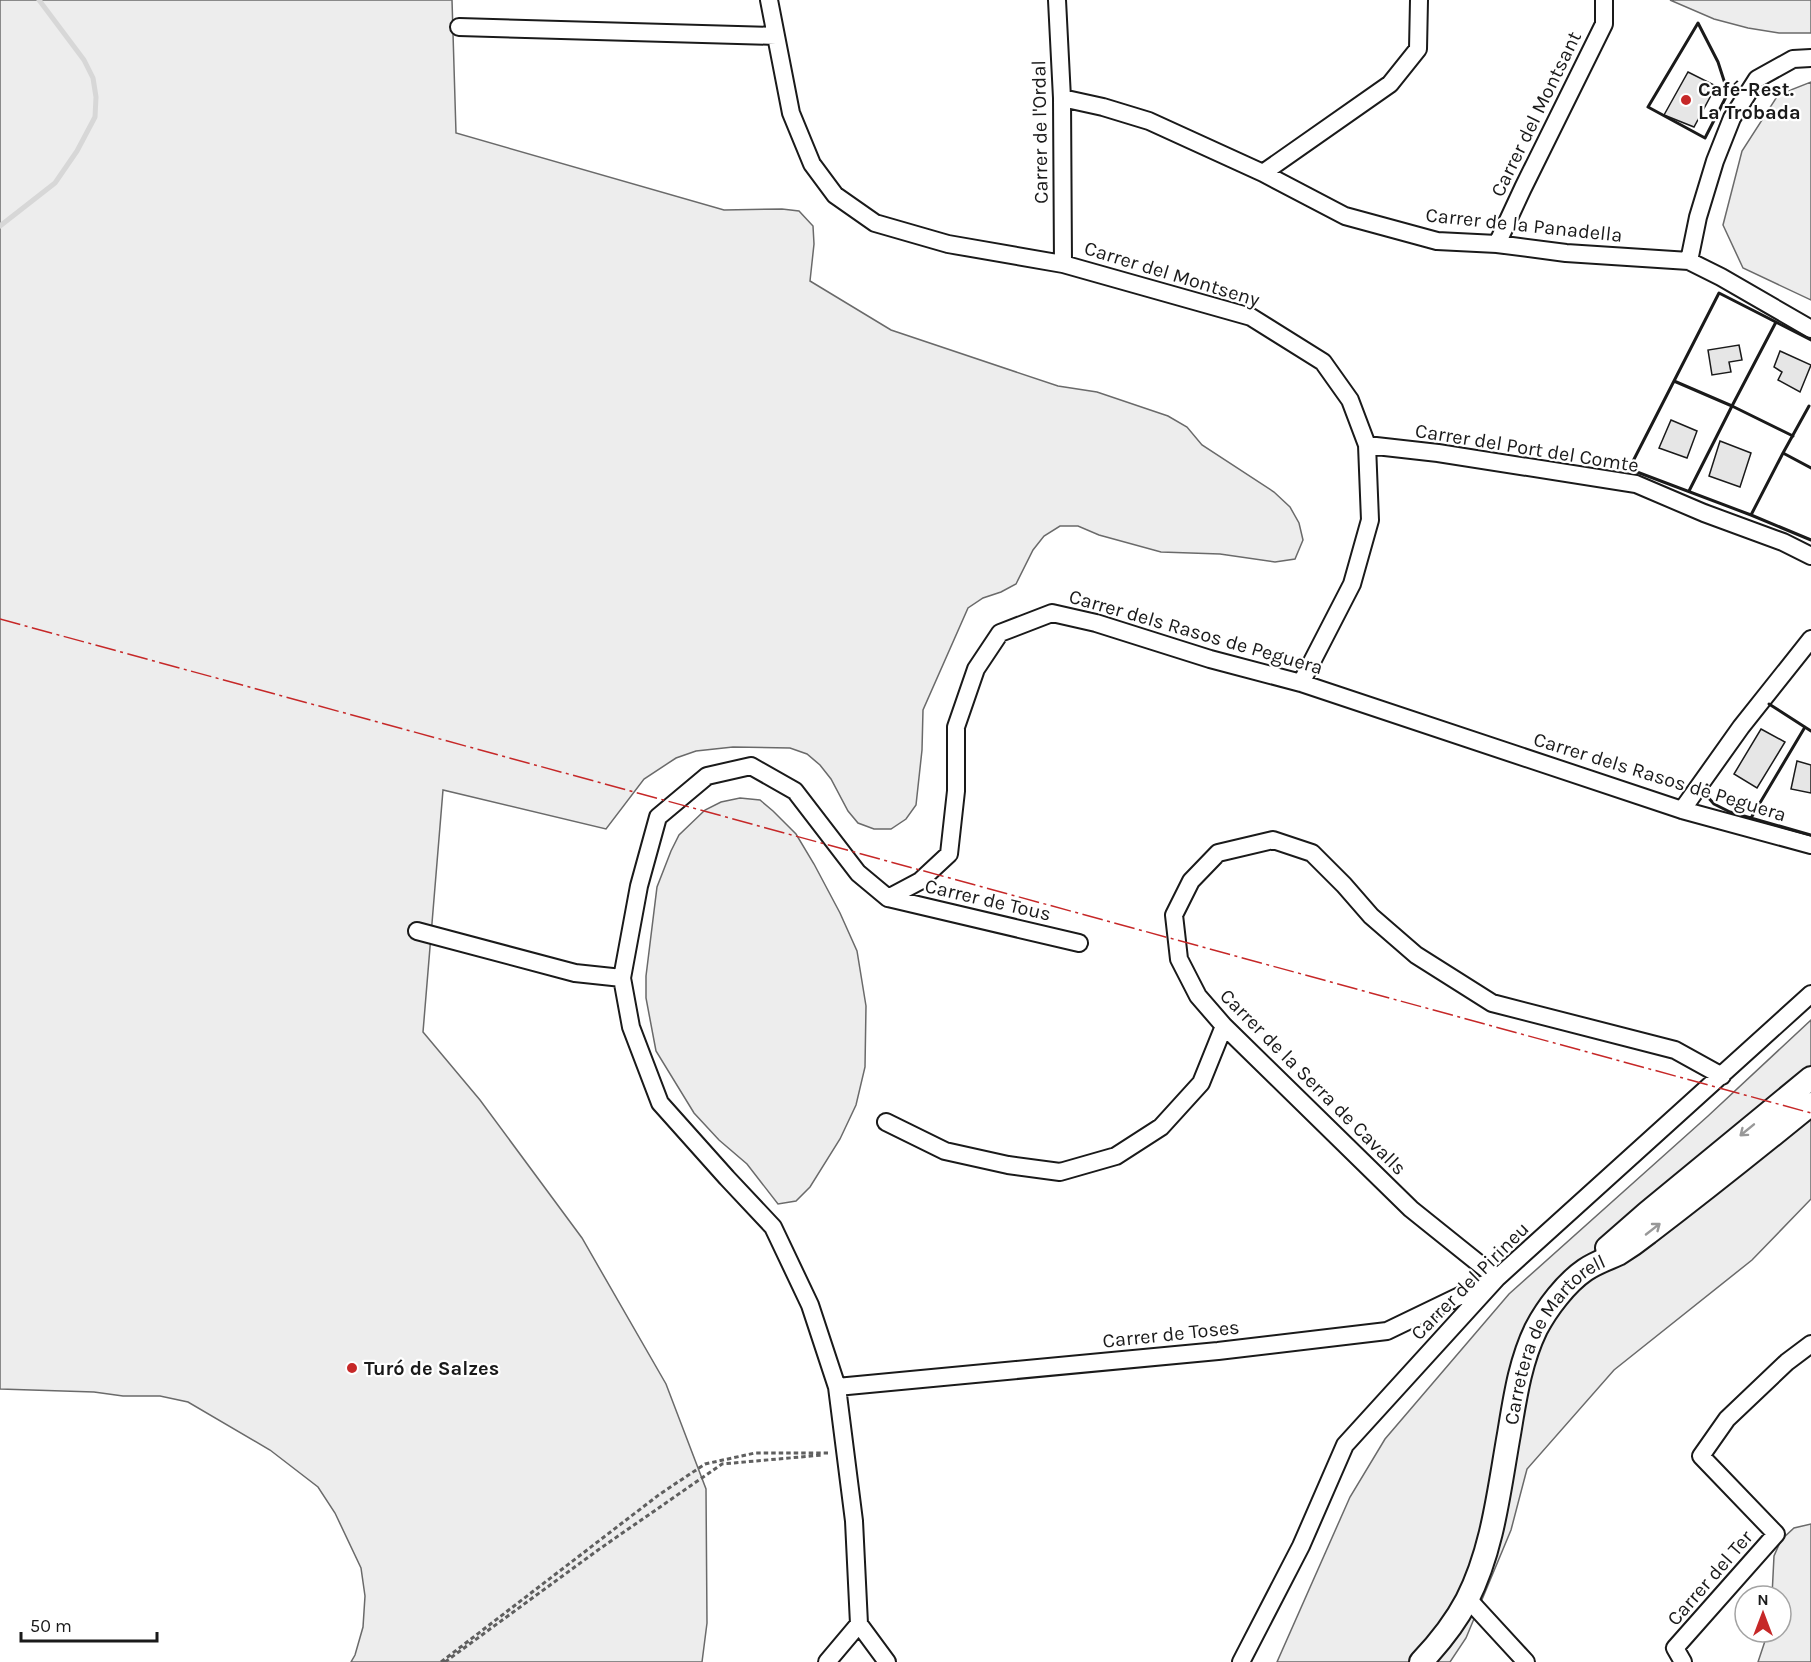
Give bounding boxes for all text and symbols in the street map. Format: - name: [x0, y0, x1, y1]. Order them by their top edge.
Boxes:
- street label: Carrer del Montsant: [1486, 27, 1586, 200]
- street label: Carrer de l'Ordal: [1027, 60, 1053, 204]
- place label: Café-Rest. La Trobada: [1698, 78, 1801, 124]
- marker: Café-Rest. La Trobada: [1679, 93, 1693, 107]
- street label: Carrer de la Panadella: [1424, 203, 1624, 247]
- street label: Carrer del Montseny: [1082, 236, 1262, 312]
- street label: Carrer del Port del Comte: [1414, 419, 1640, 477]
- street label: Carrer dels Rasos de Peguera: [1066, 585, 1326, 679]
- street label: Carrer dels Rasos de Peguera: [1531, 728, 1789, 826]
- street label: Carrer de Tous: [923, 874, 1053, 926]
- street label: Carrer de la Serra de Cavalls: [1215, 984, 1411, 1180]
- one-way arrow: [1739, 1124, 1755, 1137]
- street label: Carrer del Pirineu: [1406, 1217, 1534, 1345]
- one-way arrow: [1645, 1223, 1661, 1236]
- street label: Carretera de Martorell: [1499, 1249, 1609, 1426]
- street label: Carrer de Toses: [1101, 1315, 1241, 1353]
- place label: Turó de Salzes: [364, 1357, 499, 1380]
- marker: Turó de Salzes: [345, 1361, 359, 1375]
- street label: Carrer del Ter: [1662, 1525, 1758, 1630]
- north arrow: [1733, 1584, 1793, 1644]
- text: N: [1757, 1590, 1769, 1609]
- scale bar: [21, 1605, 158, 1643]
- text: 50 m: [30, 1615, 72, 1637]

